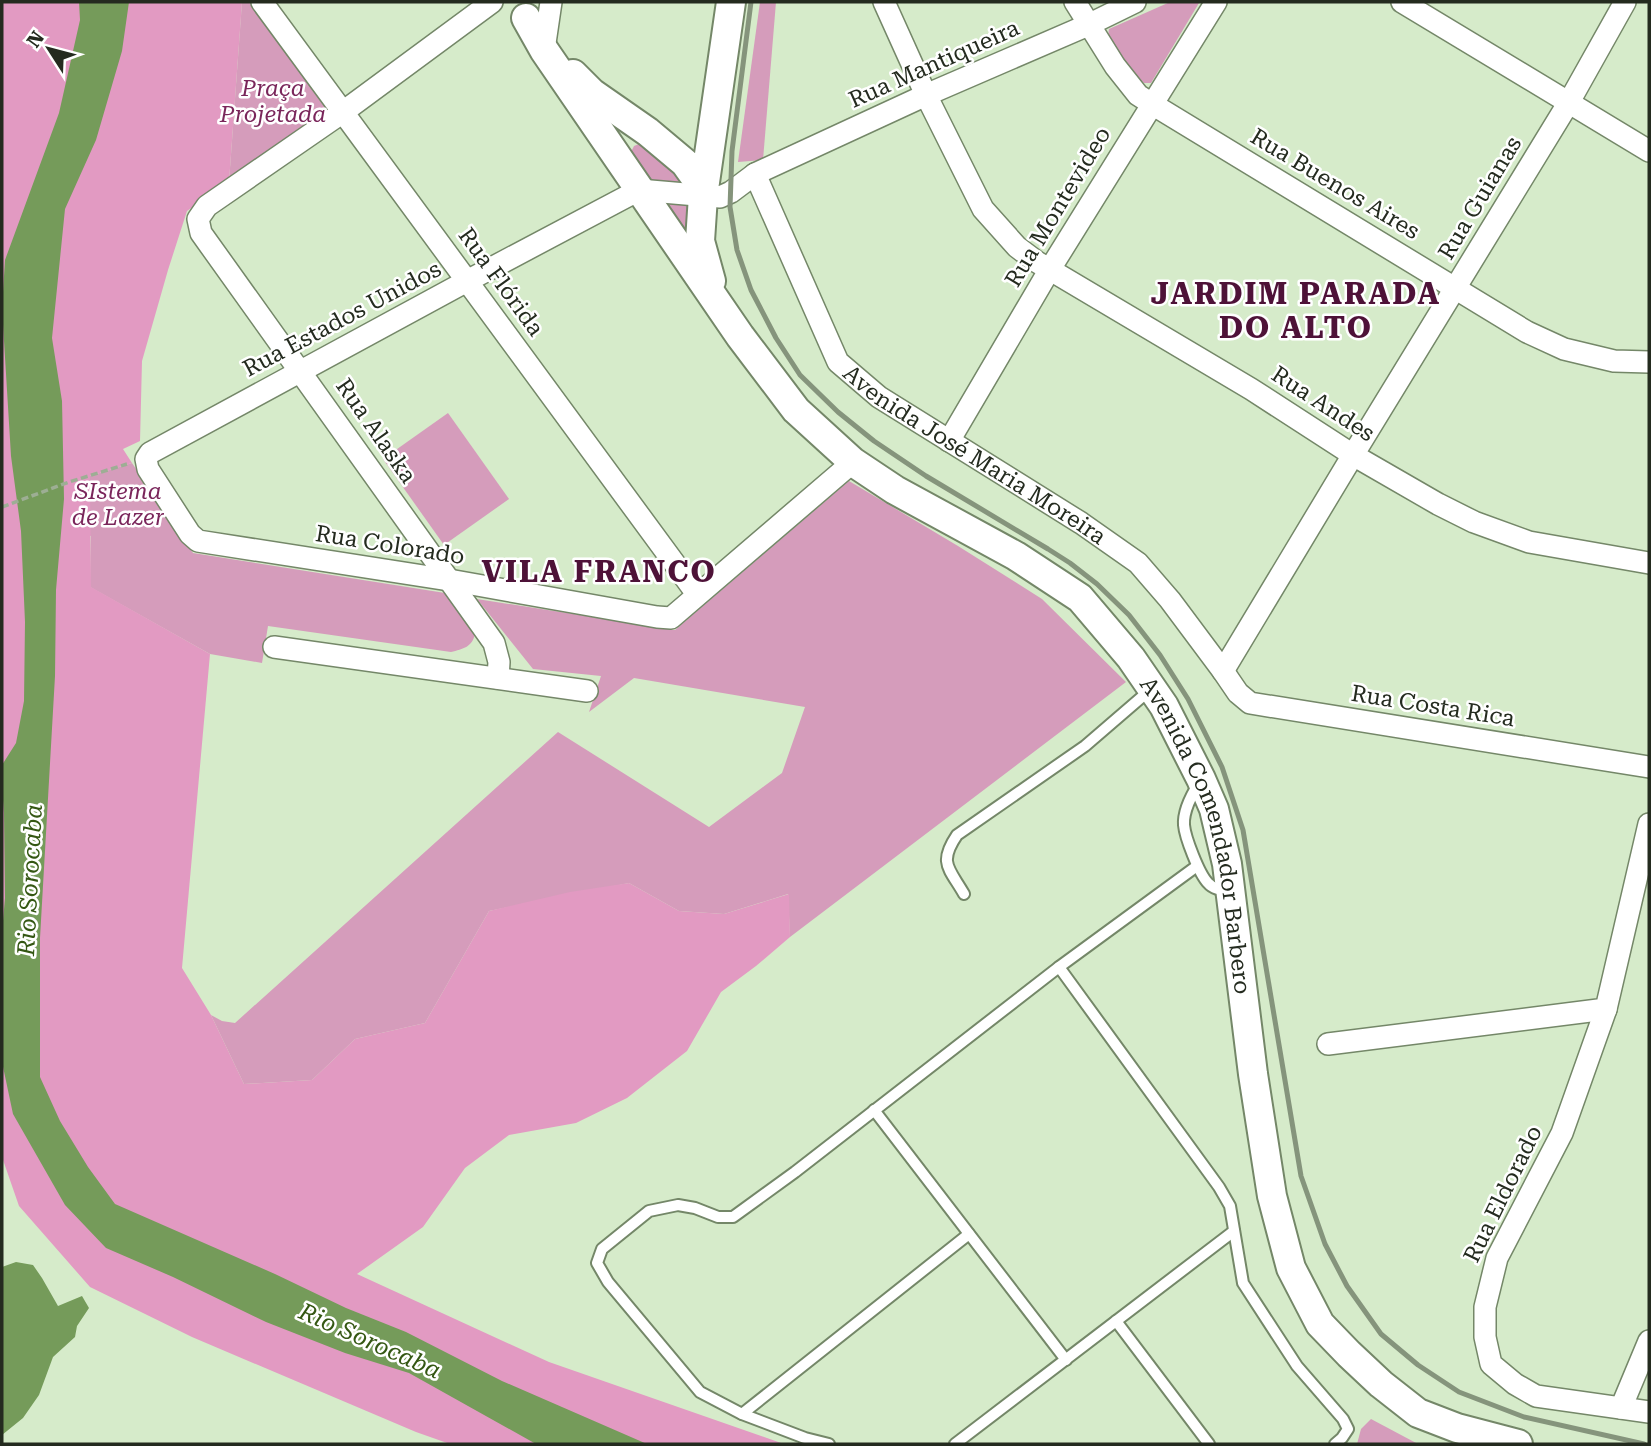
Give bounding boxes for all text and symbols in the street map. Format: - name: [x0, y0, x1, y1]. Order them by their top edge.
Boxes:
- north arrow: [14, 14, 84, 84]
- street label: Rua Mantiqueira: [845, 14, 1024, 114]
- text: N: [22, 26, 49, 52]
- park label: Praça Projetada: [219, 75, 326, 128]
- street label: Rua Montevideo: [1000, 122, 1116, 292]
- street label: Rua Buenos Aires: [1246, 123, 1424, 245]
- street label: Rua Guianas: [1433, 131, 1527, 265]
- street label: Rua Flórida: [453, 223, 550, 342]
- street label: Rua Estados Unidos: [238, 255, 446, 383]
- district label: JARDIM PARADA DO ALTO: [1151, 276, 1441, 345]
- street label: Avenida José Maria Moreira: [838, 359, 1112, 550]
- street label: Rua Andes: [1266, 361, 1380, 447]
- street label: Rua Alaska: [330, 374, 422, 489]
- park label: SIstema de Lazer: [72, 478, 165, 531]
- street label: Rua Colorado: [314, 520, 466, 570]
- district label: VILA FRANCO: [481, 554, 717, 589]
- street label: Avenida Comendador Barbero: [1134, 672, 1256, 996]
- street label: Rua Costa Rica: [1349, 680, 1517, 732]
- water label: Rio Sorocaba: [12, 803, 48, 958]
- street label: Rua Eldorado: [1458, 1121, 1548, 1267]
- water label: Rio Sorocaba: [294, 1297, 445, 1385]

